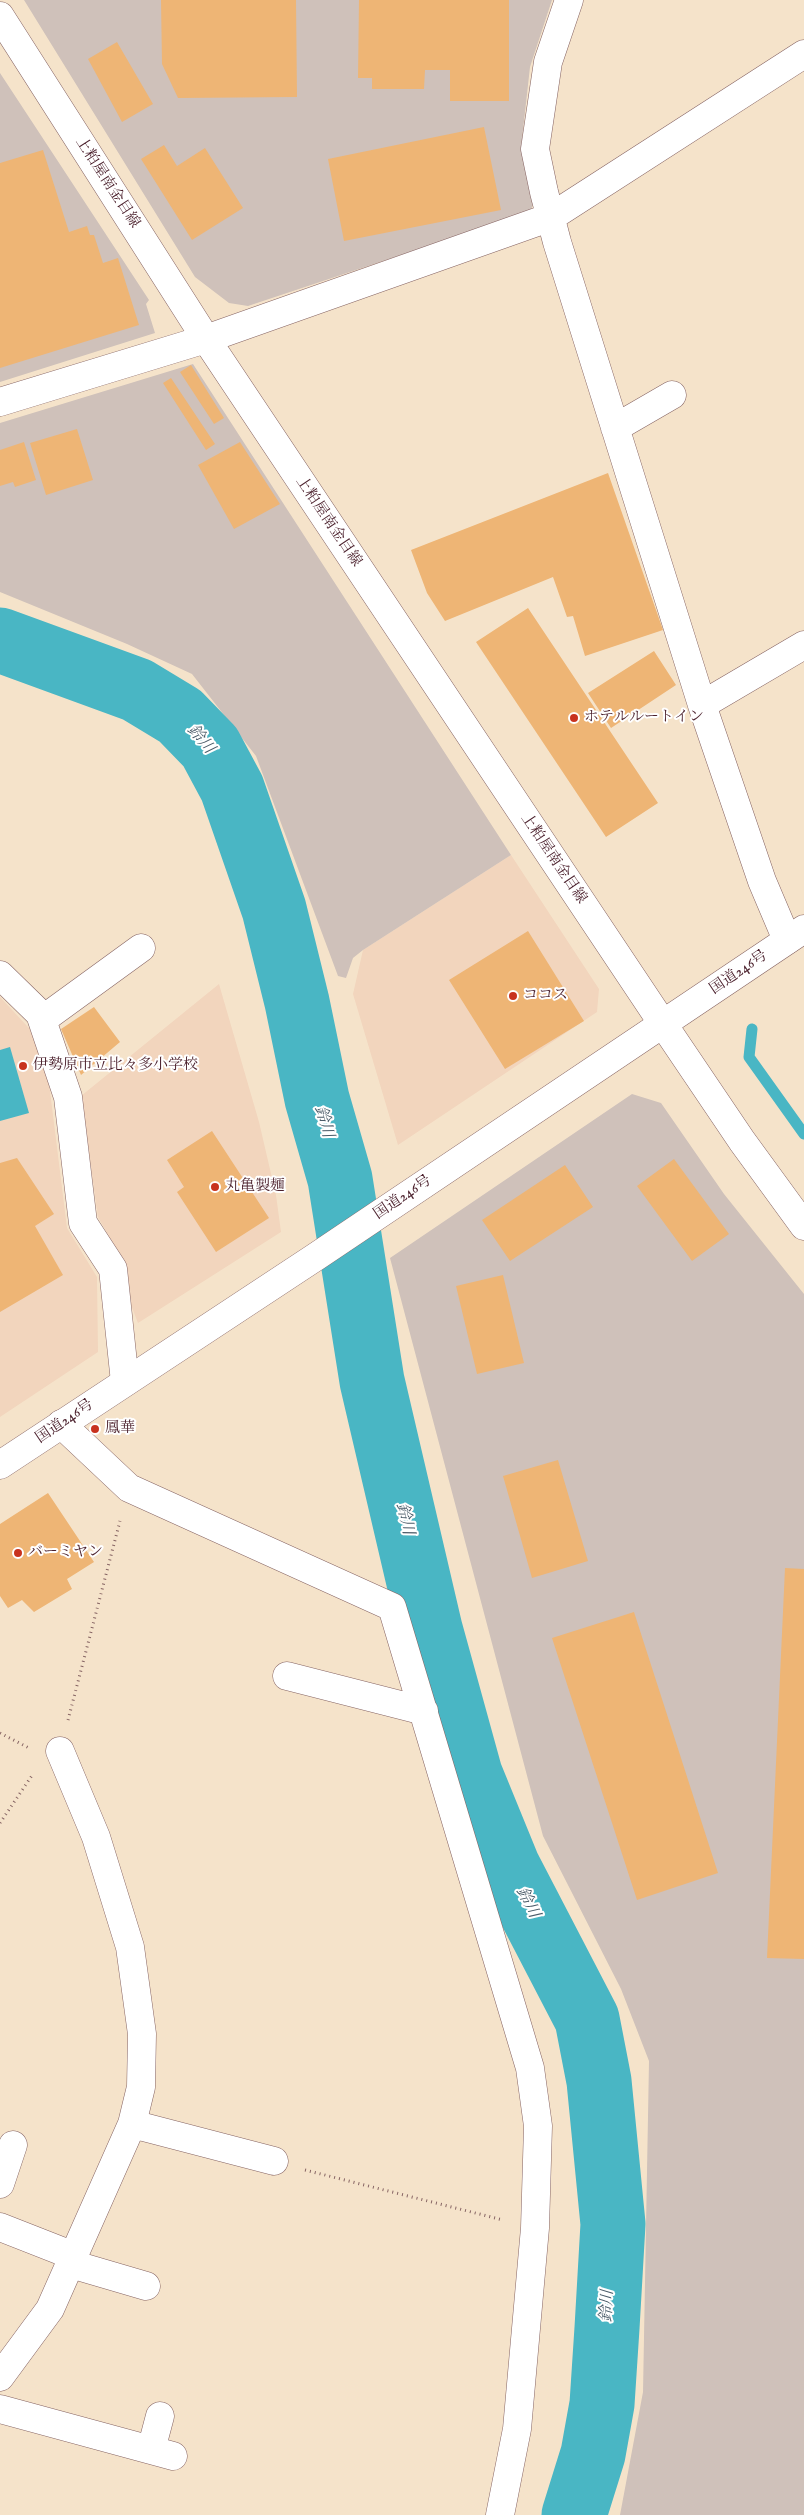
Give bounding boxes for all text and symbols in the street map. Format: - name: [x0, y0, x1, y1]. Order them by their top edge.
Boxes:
- street label: 上粕屋南金目線: [71, 134, 143, 232]
- street label: 上粕屋南金目線: [291, 473, 365, 571]
- place label: ホテルルートイン: [584, 709, 704, 727]
- marker: ホテルルートイン: [568, 712, 580, 724]
- water label: 鈴川: [182, 722, 218, 758]
- street label: 上粕屋南金目線: [516, 810, 590, 908]
- street label: 国道246号: [707, 947, 771, 999]
- place label: ココス: [523, 987, 568, 1005]
- marker: ココス: [507, 990, 519, 1002]
- place label: 伊勢原市立比々多小学校: [33, 1057, 198, 1075]
- marker: 伊勢原市立比々多小学校: [17, 1060, 29, 1072]
- water label: 鈴川: [309, 1104, 337, 1140]
- street label: 国道246号: [371, 1172, 435, 1224]
- place label: 丸亀製麺: [225, 1178, 285, 1196]
- marker: 丸亀製麺: [209, 1181, 221, 1193]
- street label: 国道246号: [33, 1396, 97, 1448]
- place label: 鳳華: [105, 1420, 135, 1438]
- marker: 鳳華: [89, 1423, 101, 1435]
- water label: 鈴川: [391, 1501, 417, 1537]
- place label: バーミヤン: [28, 1544, 103, 1562]
- marker: バーミヤン: [12, 1547, 24, 1559]
- water label: 鈴川: [511, 1884, 543, 1922]
- water label: 鈴川: [598, 2290, 618, 2322]

